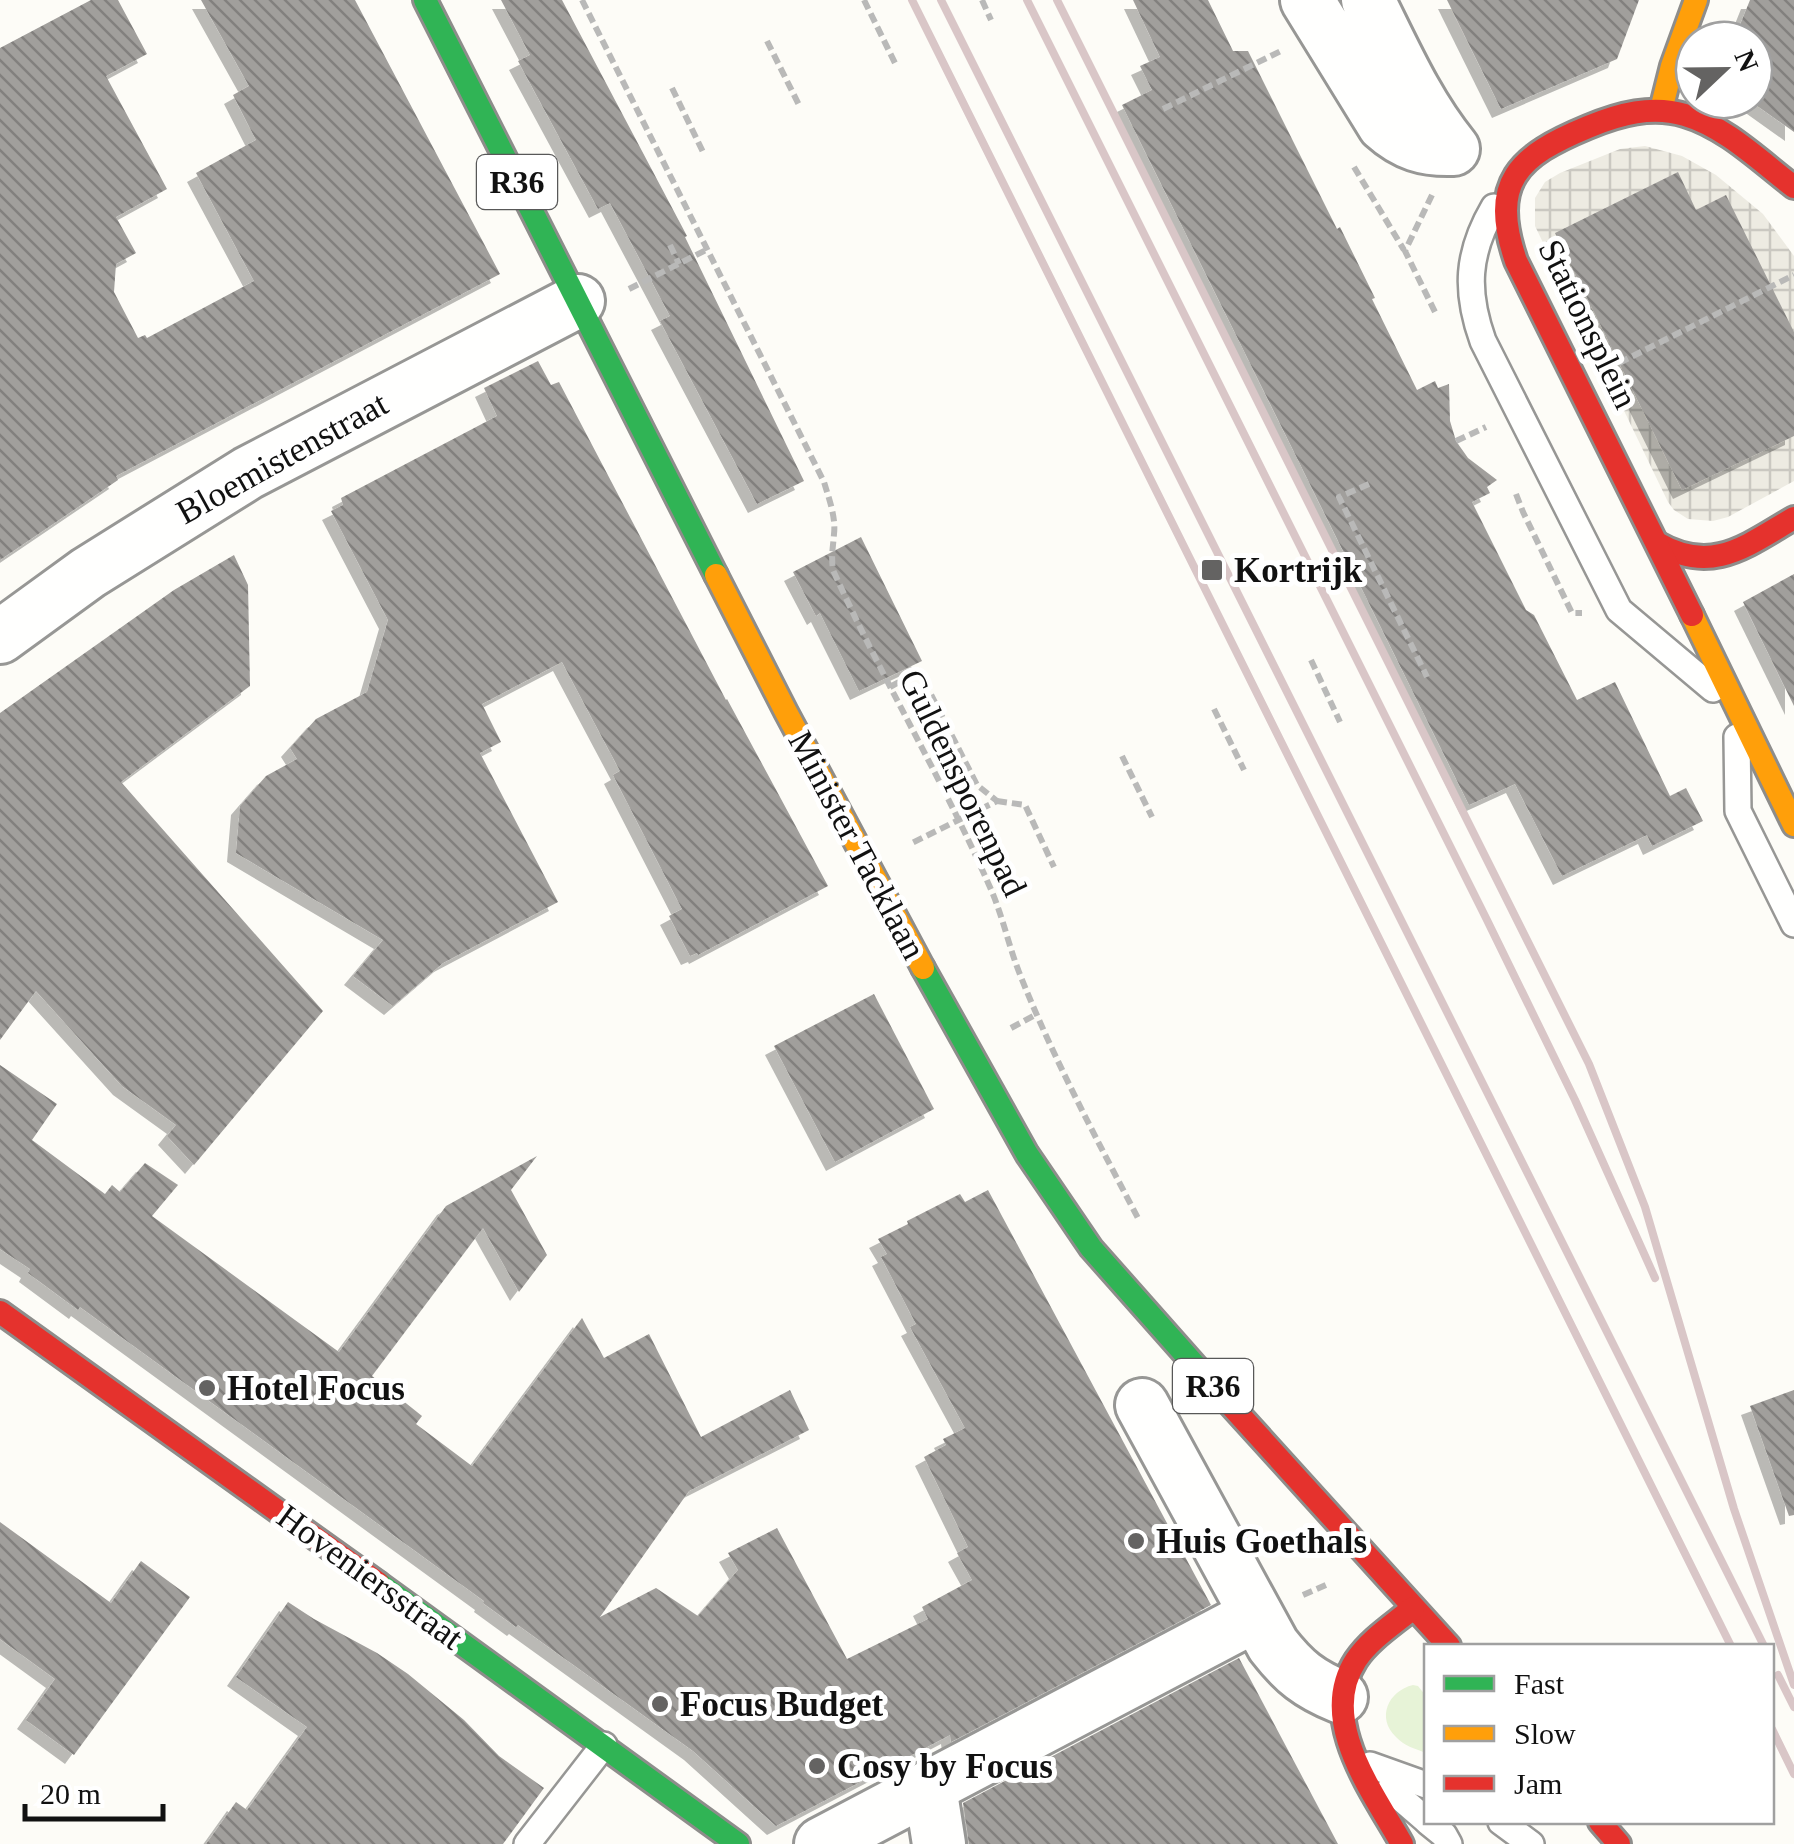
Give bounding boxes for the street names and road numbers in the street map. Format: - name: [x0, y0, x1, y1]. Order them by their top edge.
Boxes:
- road number: R36: [477, 155, 557, 209]
- street label: Stationsplein: [1530, 233, 1646, 415]
- street label: Bloemistenstraat: [170, 384, 395, 532]
- street label: Guldensporenpad: [891, 663, 1035, 903]
- street label: Minister Tacklaan: [781, 724, 933, 966]
- road number: R36: [1173, 1359, 1253, 1413]
- street label: Hoveniersstraat: [270, 1497, 471, 1657]

